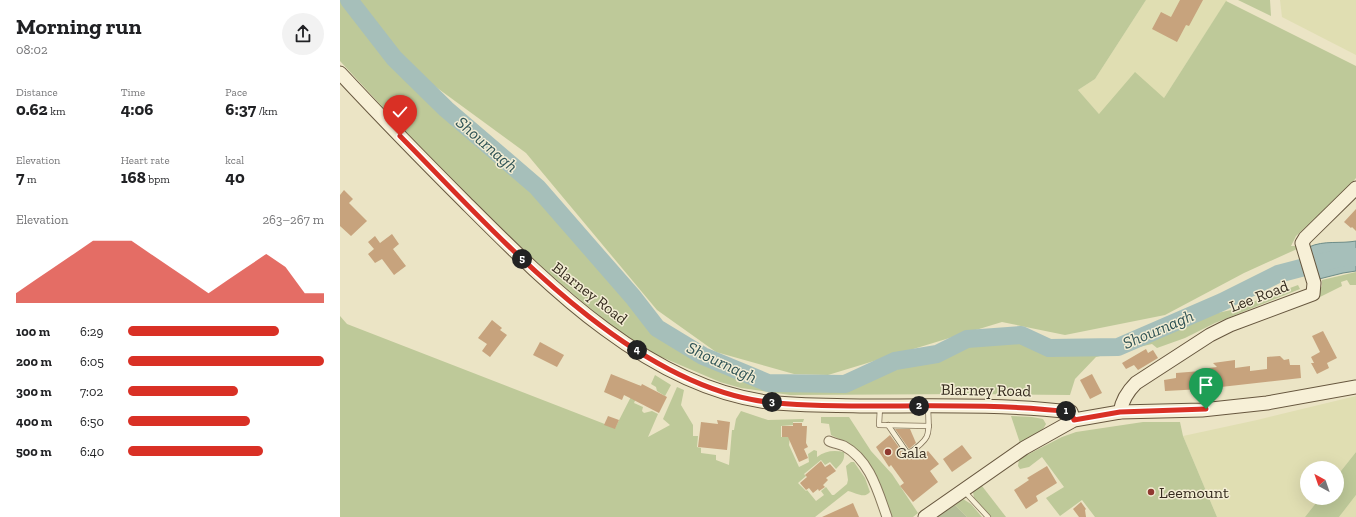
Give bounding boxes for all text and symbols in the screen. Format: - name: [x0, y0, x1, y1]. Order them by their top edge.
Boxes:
- text: Morning run: [16, 13, 142, 40]
- button: share: [282, 13, 324, 55]
- text: 08:02: [16, 42, 48, 57]
- text: Distance: [16, 86, 58, 99]
- text: Time: [121, 86, 145, 99]
- text: Pace: [225, 86, 247, 99]
- pin: [383, 95, 417, 136]
- text: 0.62: [16, 99, 48, 119]
- text: 4:06: [121, 99, 153, 119]
- text: 6:37: [225, 99, 256, 119]
- icon: check: [389, 101, 411, 123]
- text: km: [48, 105, 65, 118]
- text: /km: [256, 105, 278, 118]
- water label: Shournagh: [452, 112, 522, 176]
- text: Elevation: [16, 154, 60, 167]
- text: Heart rate: [121, 154, 170, 167]
- text: kcal: [225, 154, 244, 167]
- text: 7: [16, 167, 24, 187]
- text: 168: [121, 167, 146, 187]
- text: 40: [225, 167, 245, 187]
- text: m: [24, 173, 36, 186]
- text: bpm: [146, 173, 170, 186]
- text: Elevation: [16, 212, 68, 227]
- text: 263–267 m: [262, 212, 324, 227]
- pin: 5: [512, 249, 532, 269]
- text: 5: [519, 252, 525, 265]
- street label: Blarney Road: [548, 258, 632, 328]
- street label: Lee Road: [1227, 276, 1291, 316]
- water label: Shournagh: [1120, 305, 1197, 353]
- text: 100 m: [16, 324, 50, 339]
- text: 6:29: [80, 324, 103, 339]
- water label: Shournagh: [684, 337, 761, 387]
- pin: 4: [627, 340, 647, 360]
- text: 4: [634, 343, 640, 356]
- text: 200 m: [16, 354, 52, 369]
- text: 6:05: [80, 354, 104, 369]
- pin: [1189, 368, 1223, 409]
- icon: arrive: [1195, 374, 1217, 396]
- street label: Blarney Road: [941, 380, 1032, 400]
- text: 300 m: [16, 384, 52, 399]
- text: 7:02: [80, 384, 103, 399]
- pin: 3: [762, 392, 782, 412]
- text: 3: [769, 395, 775, 408]
- pin: 2: [909, 396, 929, 416]
- text: 2: [916, 399, 922, 412]
- pin: 1: [1056, 401, 1076, 421]
- text: 1: [1064, 404, 1068, 417]
- text: 400 m: [16, 414, 52, 429]
- text: 6:50: [80, 414, 104, 429]
- place label: Gala: [896, 443, 927, 462]
- text: 500 m: [16, 444, 52, 459]
- text: 6:40: [80, 444, 104, 459]
- marker: Gala: [883, 447, 893, 457]
- north arrow: [1300, 461, 1344, 505]
- map controls: [1300, 461, 1344, 505]
- place label: Leemount: [1159, 483, 1229, 502]
- marker: Leemount: [1146, 487, 1156, 497]

